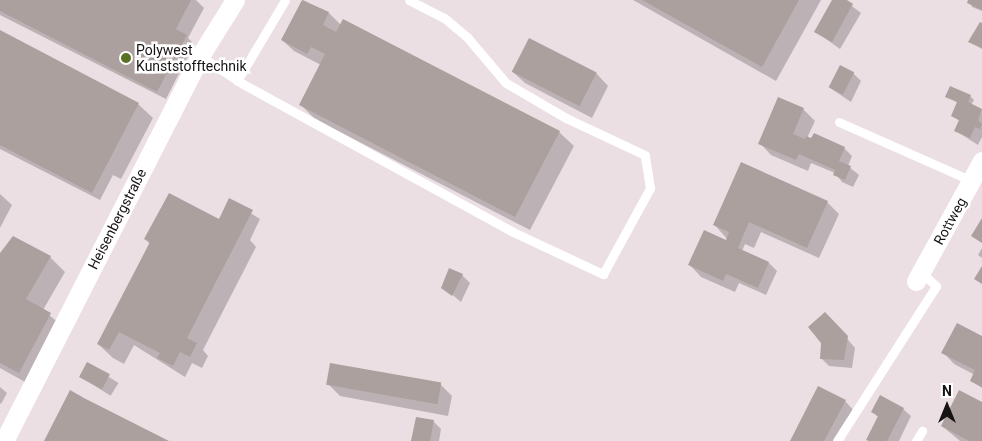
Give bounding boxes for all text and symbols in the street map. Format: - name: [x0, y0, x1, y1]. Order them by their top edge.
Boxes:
- place label: Polywest Kunststofftechnik: [136, 42, 247, 74]
- marker: Polywest Kunststofftechnik: [120, 52, 132, 64]
- street label: Heisenbergstraße: [84, 166, 150, 272]
- street label: Rottweg: [930, 194, 970, 248]
- north arrow: [922, 381, 972, 431]
- text: N: [942, 383, 952, 399]

